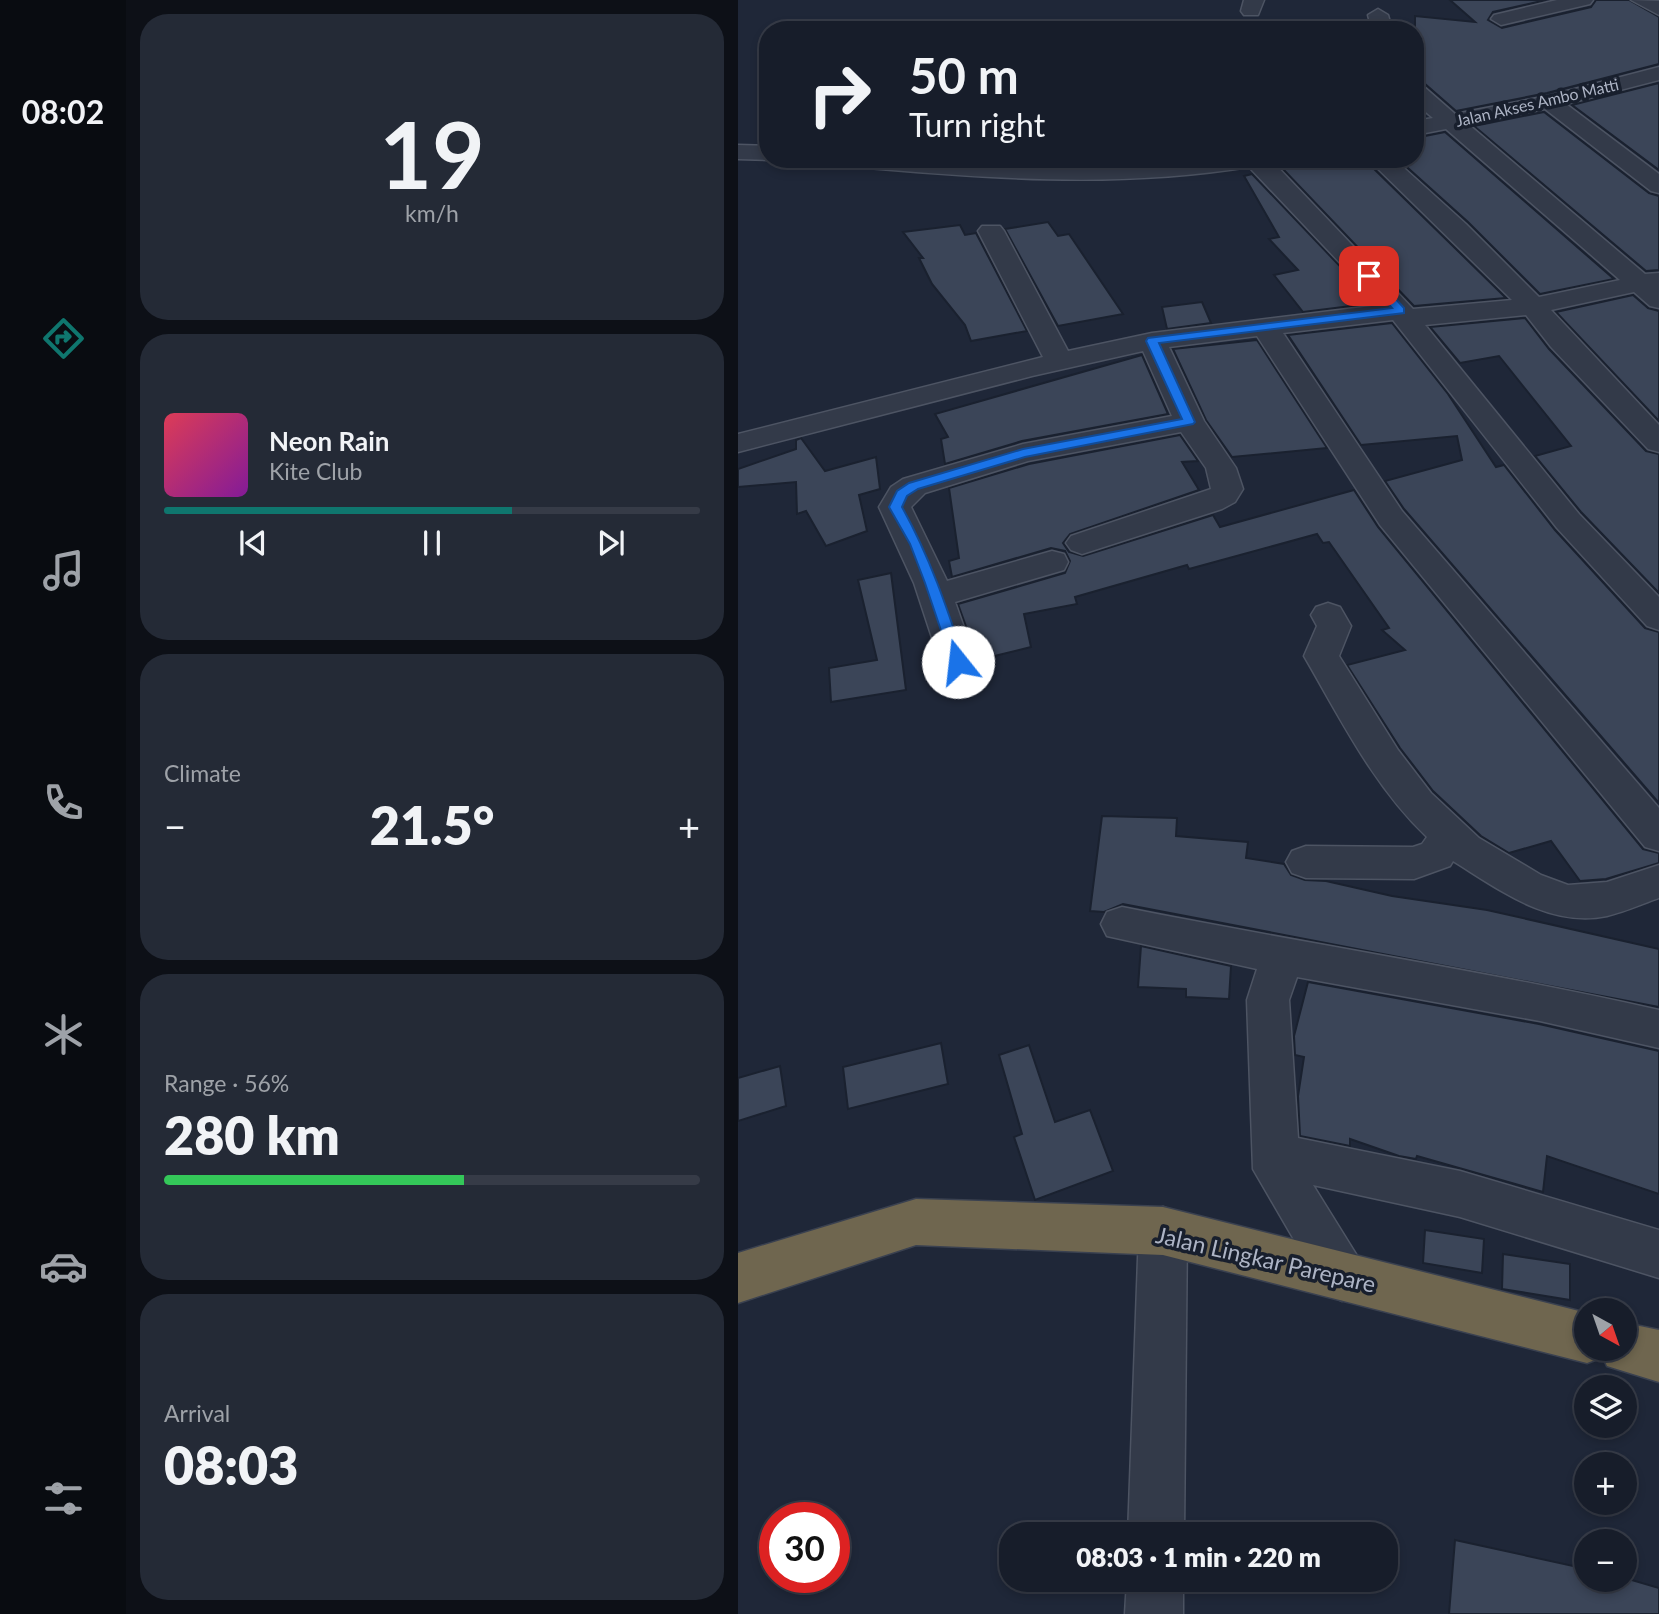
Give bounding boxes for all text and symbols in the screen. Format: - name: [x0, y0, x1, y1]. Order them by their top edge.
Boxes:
- text: 50 m: [909, 46, 1019, 104]
- icon: right: [794, 49, 885, 140]
- street label: Jalan Akses Ambo Matti: [1454, 74, 1621, 130]
- text: 08:02: [22, 92, 104, 131]
- text: 19: [379, 99, 485, 208]
- text: Turn right: [909, 105, 1045, 144]
- text: km/h: [405, 199, 459, 227]
- pin: [1339, 246, 1399, 306]
- icon: arrive: [1350, 257, 1388, 295]
- icon: directions: [39, 314, 88, 363]
- text: Neon Rain: [269, 425, 389, 457]
- text: Kite Club: [269, 457, 362, 485]
- icon: previous: [234, 524, 272, 562]
- icon: pause: [413, 524, 451, 562]
- icon: next: [592, 524, 630, 562]
- icon: music: [39, 546, 88, 595]
- position arrow: [921, 625, 995, 699]
- text: Climate: [164, 759, 241, 787]
- icon: phone: [39, 778, 88, 827]
- text: 21.5°: [370, 794, 494, 856]
- text: −: [164, 803, 186, 849]
- text: +: [678, 803, 700, 849]
- icon: climate: [39, 1010, 88, 1059]
- text: Range · 56%: [164, 1069, 289, 1097]
- text: 280 km: [164, 1104, 340, 1166]
- street label: Jalan Lingkar Parepare: [1153, 1220, 1379, 1298]
- icon: car: [39, 1242, 88, 1291]
- north arrow: [1574, 1298, 1638, 1362]
- map controls: [1574, 1298, 1637, 1592]
- button: layers: [1574, 1375, 1637, 1438]
- text: Arrival: [164, 1399, 230, 1427]
- text: 08:03: [164, 1434, 298, 1496]
- button: +: [1574, 1452, 1637, 1515]
- icon: filters: [39, 1474, 88, 1523]
- speed limit sign: 30: [759, 1502, 850, 1593]
- button: −: [1574, 1529, 1637, 1592]
- text: 08:03 · 1 min · 220 m: [1076, 1541, 1321, 1573]

